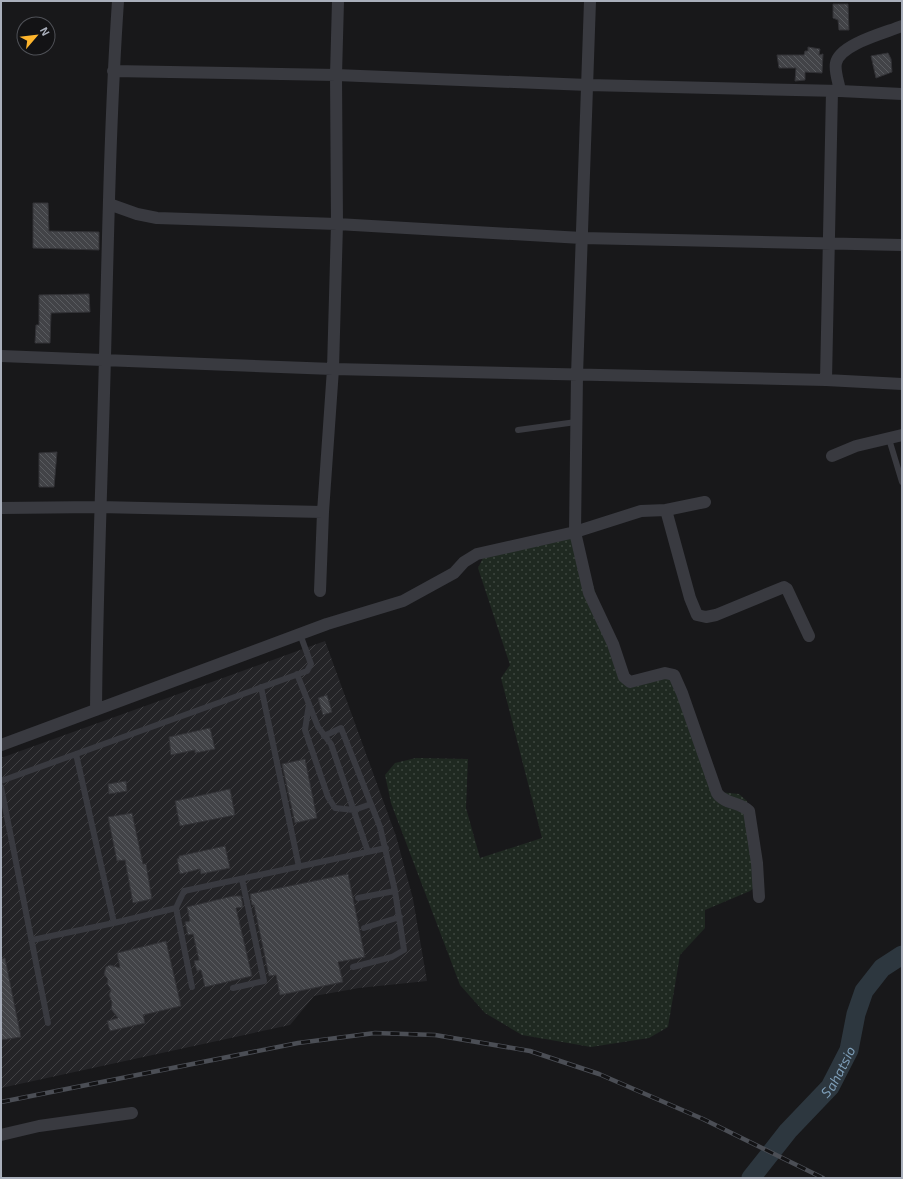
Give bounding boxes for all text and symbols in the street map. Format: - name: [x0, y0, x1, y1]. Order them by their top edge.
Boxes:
- north arrow: [16, 16, 56, 56]
- text: N: [38, 25, 53, 38]
- water label: Sahatsio: [817, 1043, 858, 1100]

